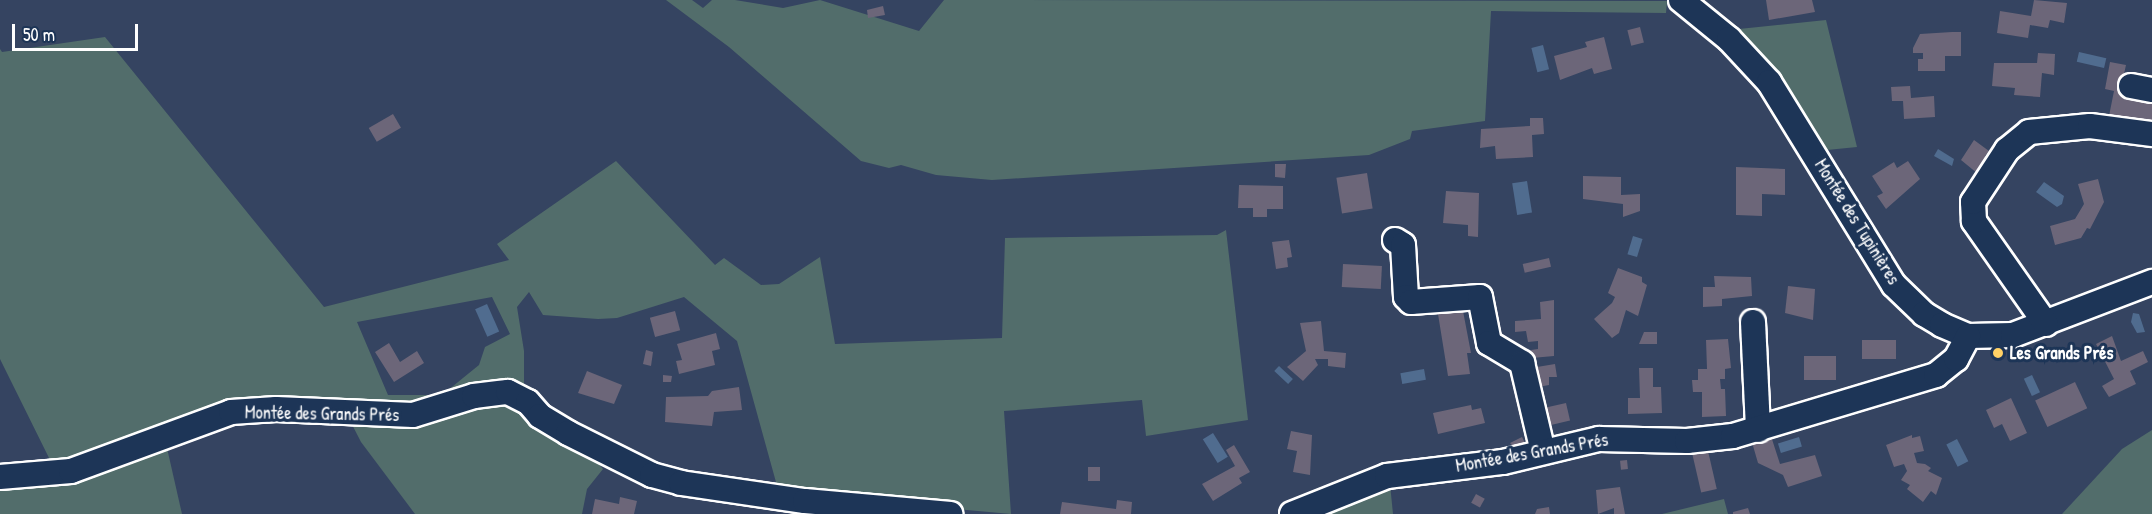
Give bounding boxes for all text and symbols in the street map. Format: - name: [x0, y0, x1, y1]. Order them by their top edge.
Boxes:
- scale bar: [15, 12, 141, 50]
- text: 50 m: [23, 22, 55, 47]
- street label: Montée des Tupinières: [1810, 155, 1904, 289]
- place label: Les Grands Prés: [2010, 342, 2113, 364]
- marker: Les Grands Prés: [1991, 346, 2005, 360]
- street label: Montée des Grands Prés: [245, 402, 399, 426]
- street label: Montée des Grands Prés: [1454, 429, 1610, 477]

